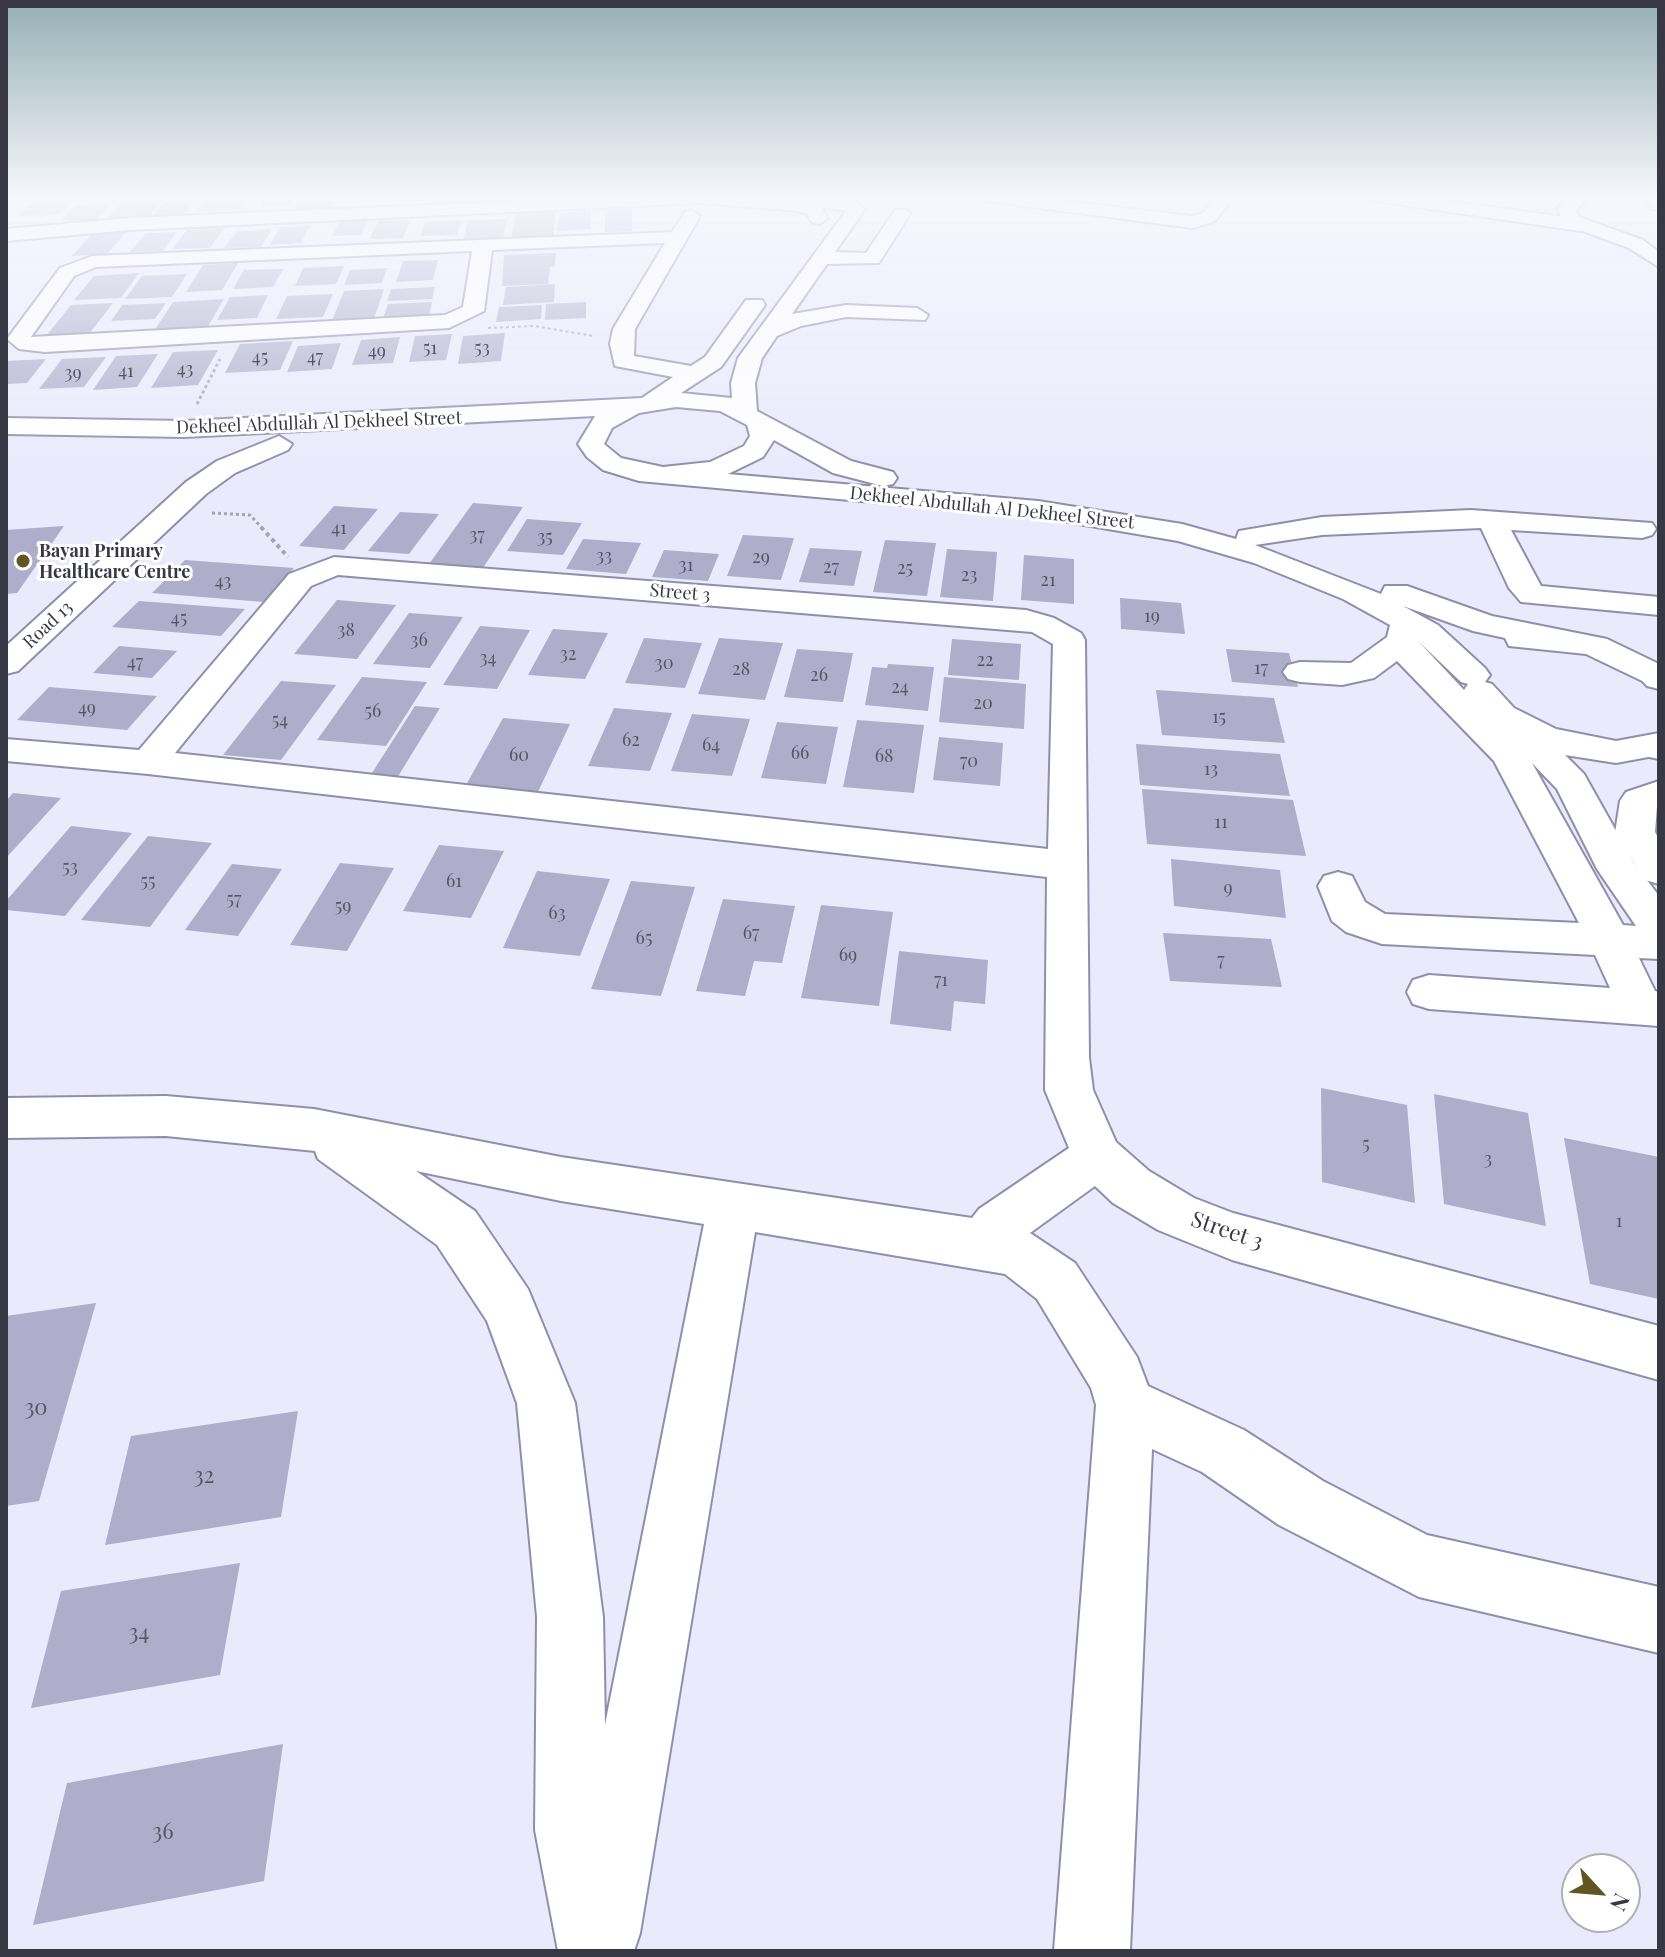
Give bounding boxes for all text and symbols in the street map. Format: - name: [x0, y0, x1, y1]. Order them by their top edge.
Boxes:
- house number: 51: [423, 337, 437, 359]
- house number: 53: [474, 337, 490, 359]
- house number: 49: [368, 340, 386, 362]
- house number: 45: [252, 346, 268, 368]
- house number: 47: [307, 346, 323, 368]
- house number: 43: [177, 358, 193, 380]
- house number: 41: [118, 360, 134, 382]
- house number: 39: [64, 362, 82, 384]
- street label: Dekheel Abdullah Al Dekheel Street: [176, 407, 462, 439]
- street label: Dekheel Abdullah Al Dekheel Street: [849, 482, 1135, 534]
- house number: 41: [331, 517, 347, 539]
- house number: 37: [469, 524, 485, 546]
- house number: 35: [537, 526, 553, 548]
- place label: Bayan Primary Healthcare Centre: [39, 540, 190, 582]
- house number: 33: [596, 545, 612, 567]
- house number: 29: [752, 546, 770, 568]
- marker: Bayan Primary Healthcare Centre: [14, 552, 32, 570]
- house number: 31: [679, 554, 693, 576]
- house number: 27: [823, 556, 839, 578]
- house number: 25: [897, 557, 913, 579]
- house number: 23: [961, 564, 977, 586]
- house number: 21: [1040, 569, 1056, 591]
- house number: 43: [215, 570, 231, 592]
- street label: Street 3: [649, 580, 711, 606]
- street label: Road 13: [19, 597, 77, 653]
- house number: 19: [1144, 605, 1160, 627]
- house number: 45: [171, 607, 187, 629]
- house number: 38: [337, 619, 355, 641]
- house number: 36: [410, 629, 428, 651]
- house number: 32: [560, 643, 576, 665]
- house number: 34: [479, 647, 497, 669]
- house number: 22: [976, 649, 994, 671]
- house number: 47: [127, 651, 143, 673]
- house number: 30: [655, 652, 673, 674]
- house number: 17: [1254, 657, 1268, 679]
- house number: 28: [732, 658, 750, 680]
- house number: 26: [810, 664, 828, 686]
- house number: 24: [891, 676, 909, 698]
- house number: 20: [973, 692, 993, 714]
- house number: 49: [78, 697, 96, 719]
- house number: 56: [365, 700, 381, 722]
- house number: 15: [1212, 706, 1226, 728]
- house number: 54: [272, 709, 288, 731]
- house number: 62: [622, 729, 640, 751]
- house number: 64: [702, 734, 720, 756]
- house number: 66: [791, 742, 809, 764]
- house number: 60: [509, 744, 529, 766]
- house number: 68: [875, 745, 893, 767]
- house number: 70: [960, 750, 978, 772]
- house number: 13: [1204, 758, 1218, 780]
- house number: 11: [1214, 811, 1228, 833]
- house number: 53: [62, 856, 78, 878]
- house number: 55: [141, 870, 155, 892]
- house number: 61: [446, 870, 462, 892]
- house number: 9: [1223, 877, 1233, 899]
- house number: 57: [227, 888, 241, 910]
- house number: 59: [335, 895, 351, 917]
- house number: 63: [548, 902, 566, 924]
- house number: 67: [743, 922, 759, 944]
- house number: 65: [636, 927, 652, 949]
- house number: 69: [839, 944, 857, 966]
- house number: 7: [1217, 949, 1225, 971]
- house number: 71: [934, 969, 948, 991]
- house number: 5: [1362, 1133, 1370, 1155]
- house number: 3: [1484, 1148, 1492, 1170]
- street label: Street 3: [1187, 1206, 1267, 1256]
- house number: 1: [1616, 1210, 1622, 1232]
- house number: 30: [24, 1395, 48, 1421]
- house number: 32: [194, 1463, 214, 1489]
- house number: 34: [129, 1620, 149, 1646]
- house number: 36: [152, 1819, 174, 1845]
- north arrow: [1561, 1853, 1641, 1933]
- text: N: [1604, 1889, 1638, 1916]

